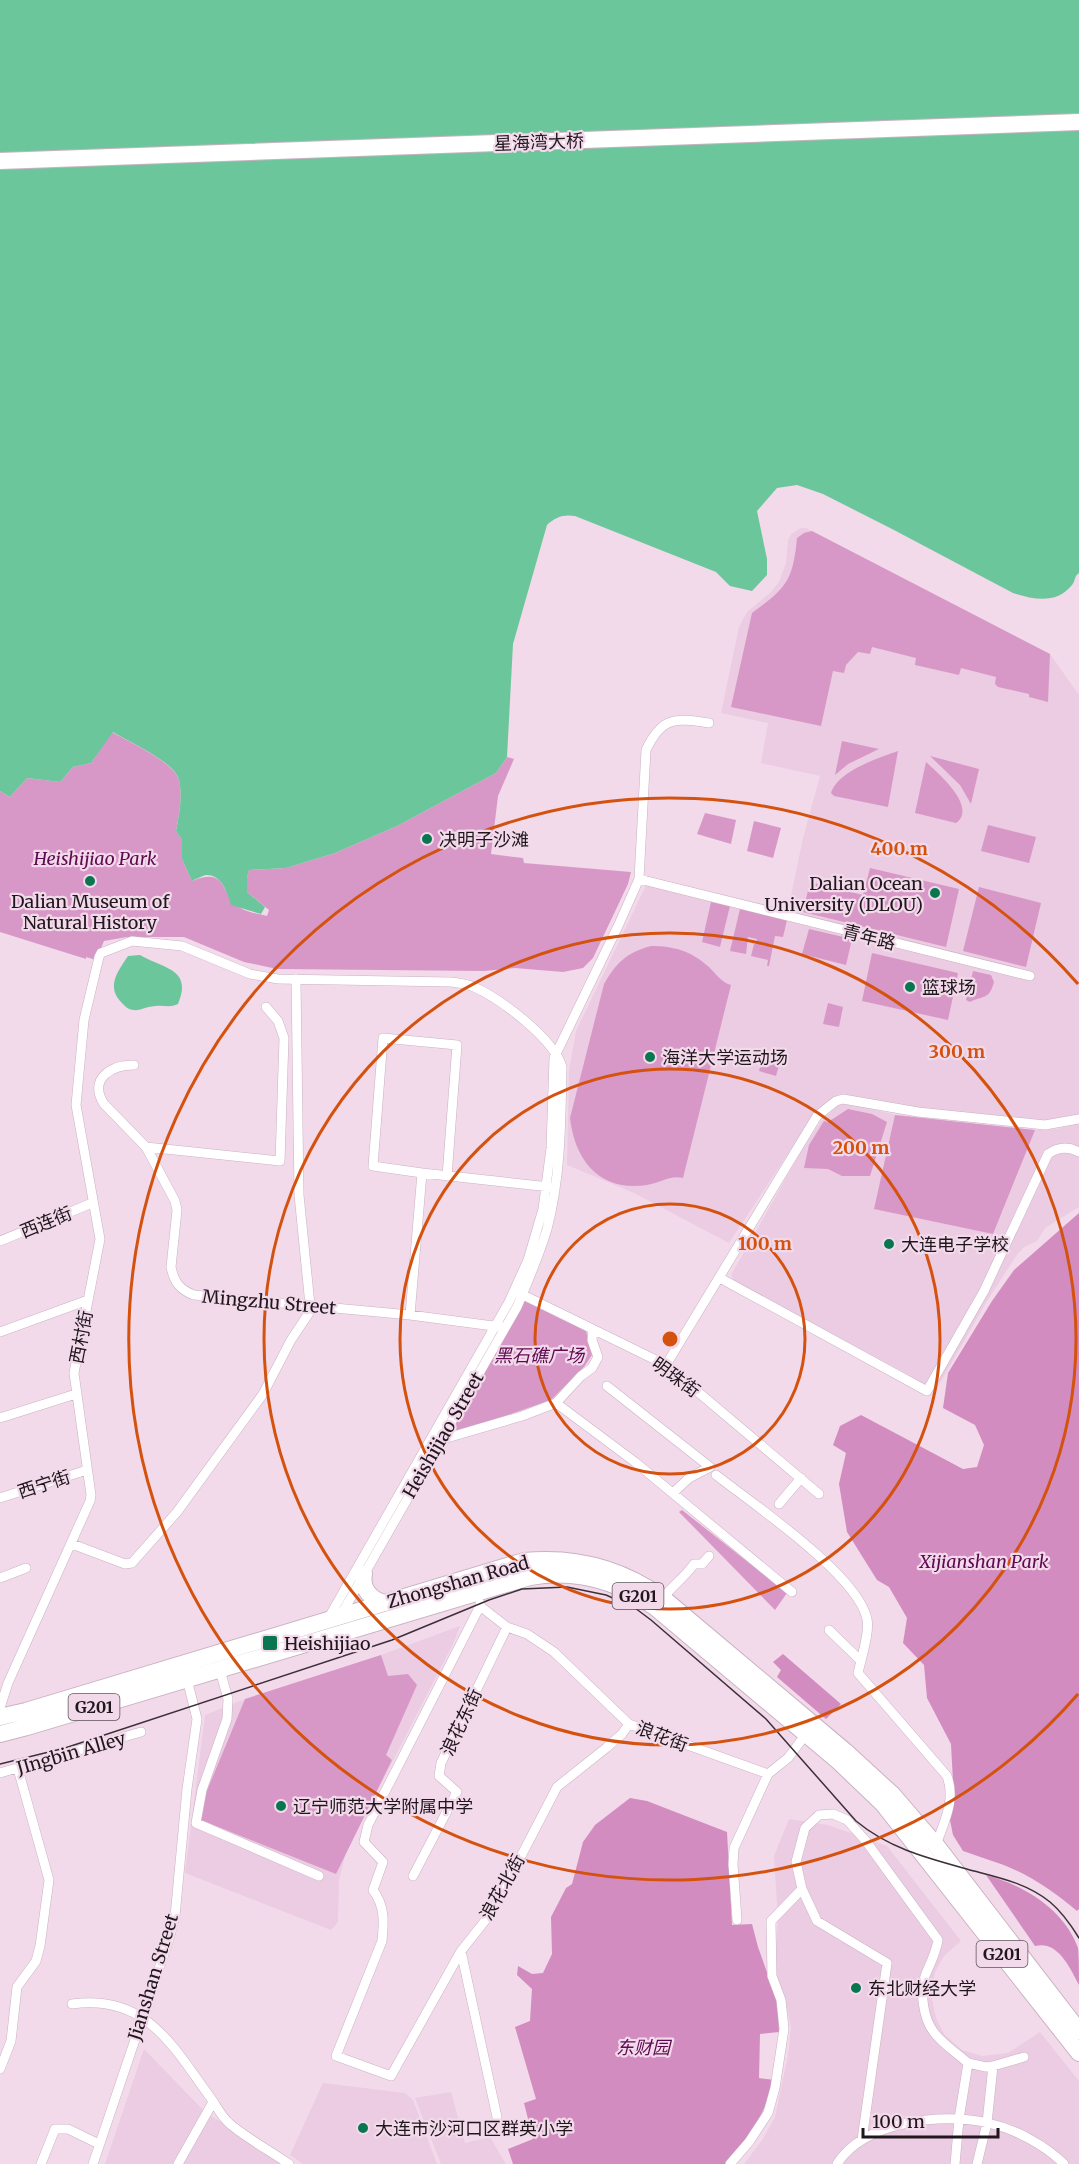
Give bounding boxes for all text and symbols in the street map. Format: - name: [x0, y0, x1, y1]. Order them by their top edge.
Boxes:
- street label: 星海湾大桥: [494, 129, 584, 155]
- place label: 决明子沙滩: [439, 828, 529, 851]
- marker: 决明子沙滩: [420, 832, 434, 846]
- text: 400 m: [870, 837, 928, 860]
- park label: Heishijiao Park: [33, 847, 157, 870]
- place label: Dalian Ocean University (DLOU): [765, 872, 923, 916]
- marker: Dalian Museum of Natural History: [83, 874, 97, 888]
- marker: Dalian Ocean University (DLOU): [928, 886, 942, 900]
- place label: Dalian Museum of Natural History: [11, 890, 170, 934]
- street label: 青年路: [840, 919, 898, 955]
- place label: 篮球场: [922, 976, 976, 999]
- marker: 篮球场: [903, 980, 917, 994]
- text: 300 m: [929, 1040, 985, 1063]
- place label: 海洋大学运动场: [662, 1046, 788, 1069]
- marker: 海洋大学运动场: [643, 1050, 657, 1064]
- text: 200 m: [833, 1136, 889, 1159]
- street label: 西连街: [17, 1201, 75, 1243]
- text: 100 m: [738, 1232, 792, 1255]
- place label: 大连电子学校: [901, 1233, 1009, 1256]
- marker: 大连电子学校: [882, 1237, 896, 1251]
- street label: Mingzhu Street: [201, 1285, 337, 1319]
- street label: 西村街: [65, 1308, 97, 1366]
- centre of rings: [660, 1329, 680, 1349]
- park label: 黑石礁广场: [494, 1344, 586, 1367]
- street label: 明珠街: [647, 1352, 705, 1402]
- street label: Heishijiao Street: [397, 1368, 489, 1502]
- street label: 西宁街: [15, 1465, 73, 1503]
- park label: Xijianshan Park: [918, 1550, 1049, 1573]
- street label: Zhongshan Road: [384, 1551, 532, 1613]
- road number: G201: [612, 1583, 664, 1609]
- place label: Heishijiao: [284, 1632, 371, 1655]
- marker: Heishijiao: [261, 1634, 279, 1652]
- street label: 浪花东街: [435, 1685, 487, 1759]
- road number: G201: [68, 1694, 119, 1720]
- street label: 浪花街: [633, 1716, 691, 1756]
- street label: JIngbin Alley: [13, 1726, 129, 1780]
- place label: 辽宁师范大学附属中学: [293, 1795, 473, 1818]
- marker: 辽宁师范大学附属中学: [274, 1799, 288, 1813]
- street label: 浪花北街: [474, 1850, 530, 1924]
- street label: Jianshan Street: [123, 1911, 183, 2044]
- road number: G201: [976, 1941, 1028, 1967]
- place label: 东北财经大学: [868, 1977, 976, 2000]
- marker: 东北财经大学: [849, 1981, 863, 1995]
- park label: 东财园: [616, 2036, 673, 2059]
- scale bar: [863, 2101, 998, 2139]
- text: 100 m: [872, 2110, 925, 2133]
- place label: 大连市沙河口区群英小学: [375, 2117, 573, 2140]
- marker: 大连市沙河口区群英小学: [356, 2121, 370, 2135]

